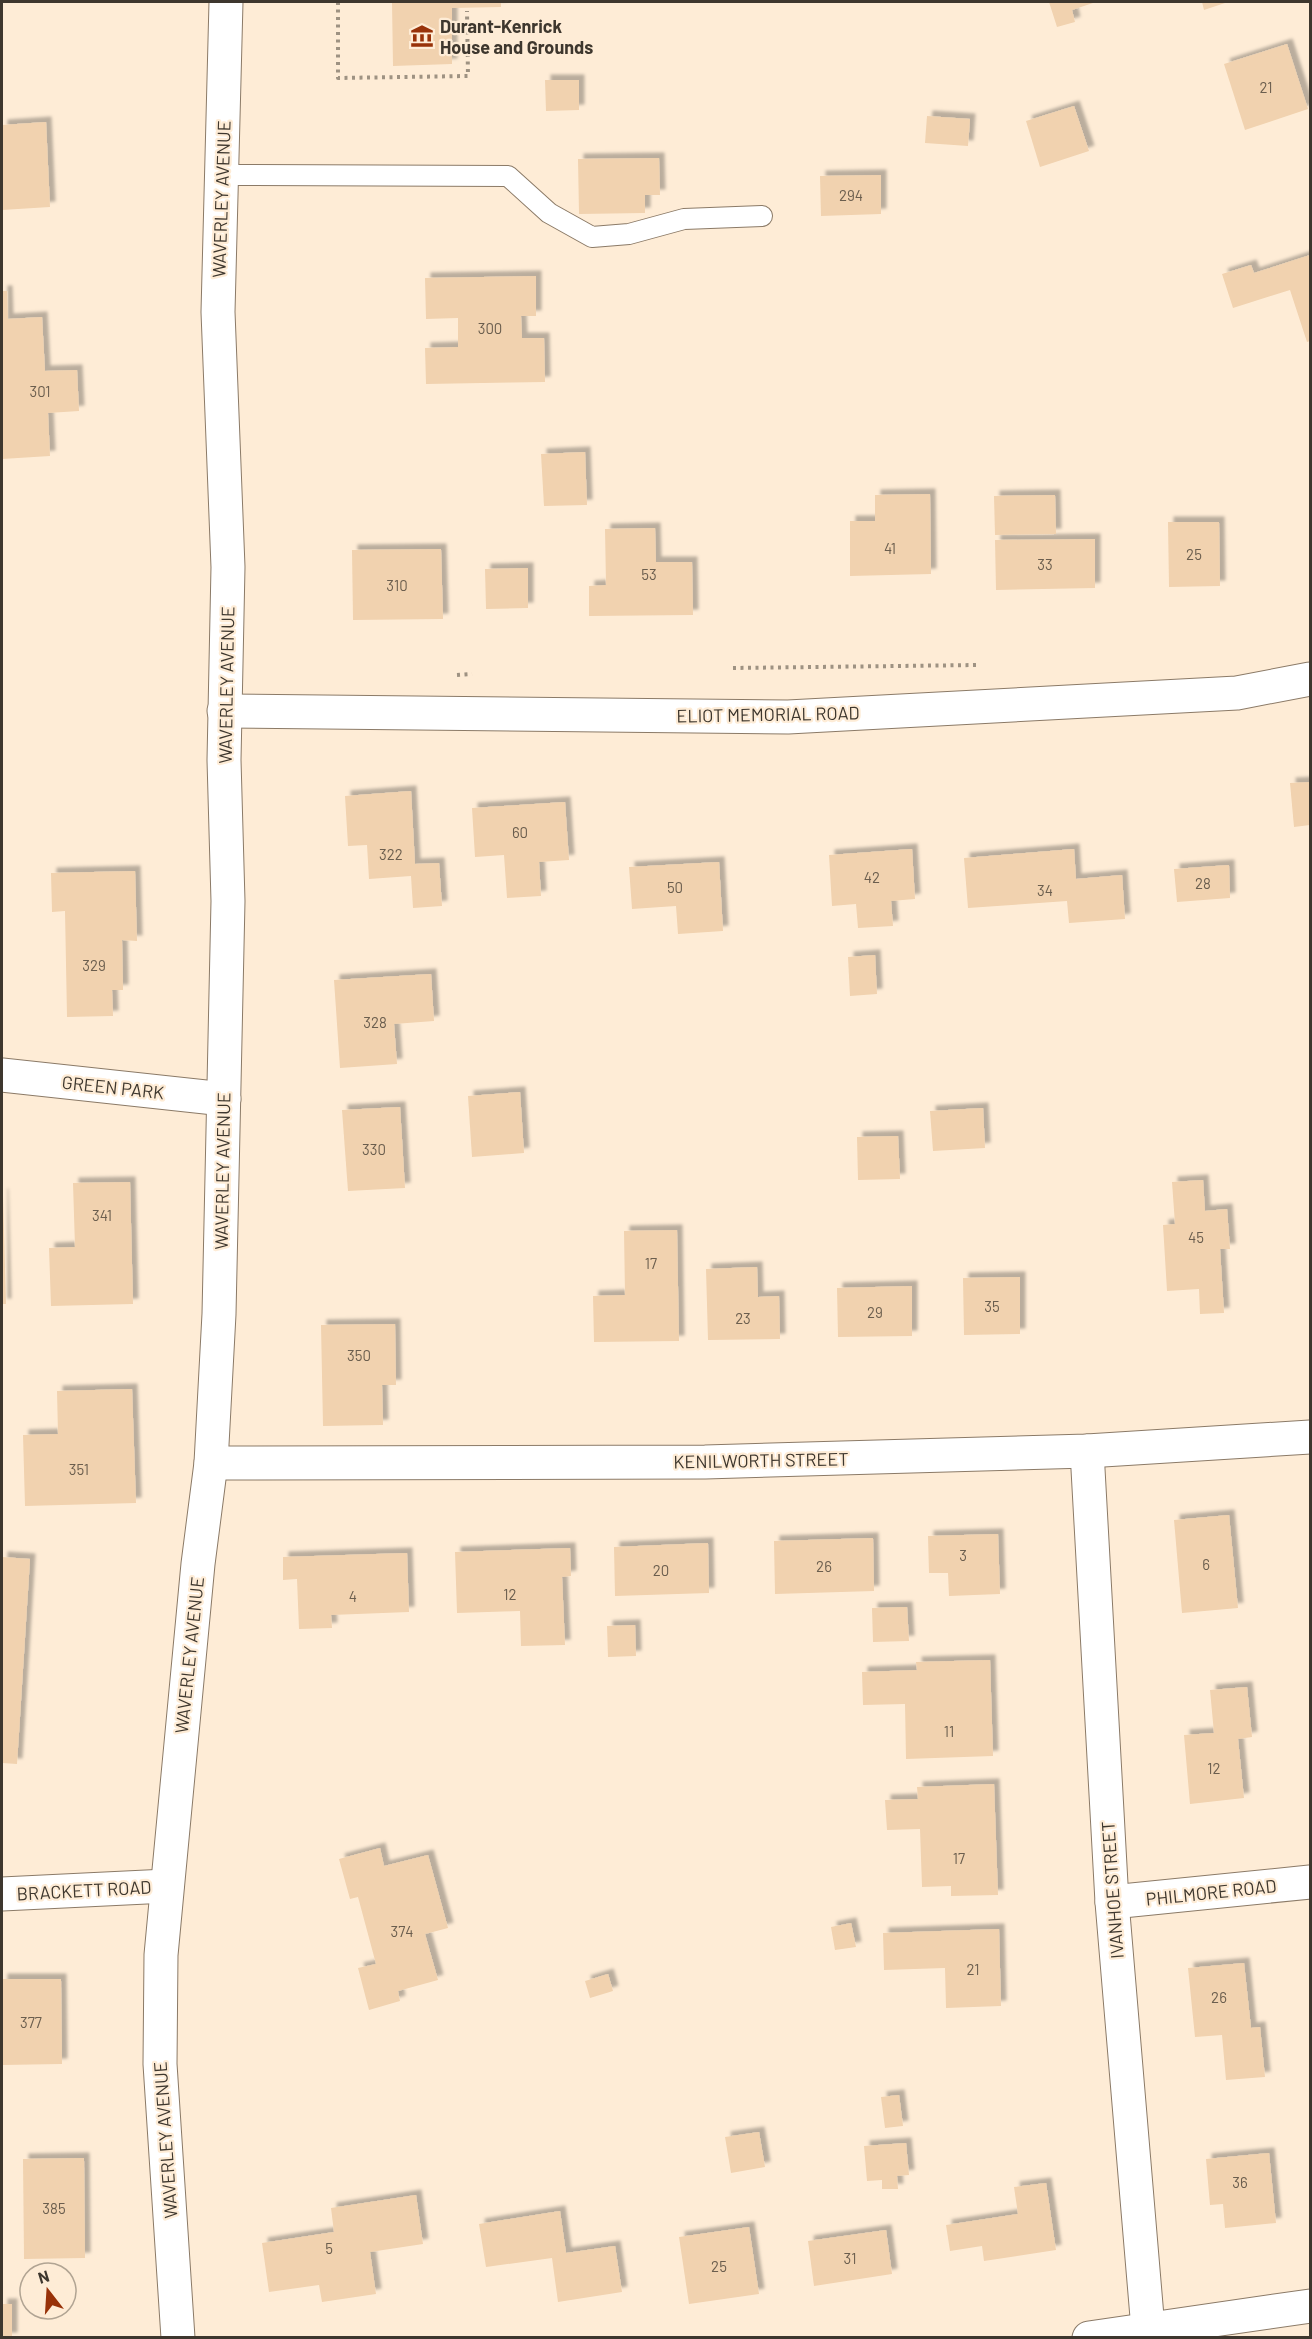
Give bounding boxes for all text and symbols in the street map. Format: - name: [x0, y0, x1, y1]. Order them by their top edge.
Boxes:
- place label: Durant-Kenrick House and Grounds: [440, 15, 593, 58]
- museum icon: Durant-Kenrick House and Grounds: [409, 23, 435, 49]
- house number: 21: [1259, 78, 1273, 96]
- street label: WAVERLEY AVENUE: [207, 120, 235, 278]
- house number: 294: [839, 186, 863, 204]
- house number: 300: [478, 319, 502, 337]
- house number: 301: [29, 382, 51, 400]
- house number: 41: [884, 539, 896, 557]
- house number: 25: [1186, 545, 1202, 563]
- house number: 33: [1037, 555, 1053, 573]
- house number: 53: [641, 565, 657, 583]
- house number: 310: [386, 576, 408, 594]
- street label: WAVERLEY AVENUE: [214, 606, 238, 764]
- street label: ELIOT MEMORIAL ROAD: [676, 701, 860, 727]
- house number: 60: [512, 823, 528, 841]
- house number: 322: [379, 845, 403, 863]
- house number: 42: [864, 868, 880, 886]
- house number: 28: [1195, 874, 1211, 892]
- house number: 50: [667, 878, 683, 896]
- house number: 34: [1037, 881, 1053, 899]
- house number: 329: [82, 956, 106, 974]
- house number: 328: [363, 1013, 387, 1031]
- street label: GREEN PARK: [61, 1071, 165, 1103]
- street label: WAVERLEY AVENUE: [210, 1092, 234, 1250]
- house number: 330: [362, 1140, 386, 1158]
- house number: 341: [92, 1206, 112, 1224]
- house number: 45: [1188, 1228, 1204, 1246]
- house number: 17: [645, 1254, 657, 1272]
- house number: 35: [984, 1297, 1000, 1315]
- house number: 29: [867, 1303, 883, 1321]
- house number: 23: [735, 1309, 751, 1327]
- house number: 350: [347, 1346, 371, 1364]
- street label: KENILWORTH STREET: [673, 1447, 849, 1473]
- house number: 351: [69, 1460, 89, 1478]
- house number: 3: [959, 1546, 967, 1564]
- house number: 6: [1202, 1555, 1210, 1573]
- house number: 26: [816, 1557, 832, 1575]
- house number: 20: [653, 1561, 669, 1579]
- street label: WAVERLEY AVENUE: [170, 1576, 208, 1734]
- house number: 12: [503, 1585, 517, 1603]
- house number: 4: [349, 1587, 357, 1605]
- house number: 11: [944, 1722, 954, 1740]
- house number: 12: [1207, 1759, 1221, 1777]
- street label: IVANHOE STREET: [1096, 1821, 1128, 1959]
- house number: 17: [953, 1849, 965, 1867]
- street label: PHILMORE ROAD: [1145, 1874, 1277, 1910]
- street label: BRACKETT ROAD: [16, 1875, 152, 1905]
- house number: 374: [390, 1922, 414, 1940]
- house number: 21: [966, 1960, 980, 1978]
- house number: 26: [1211, 1988, 1227, 2006]
- house number: 377: [20, 2013, 42, 2031]
- street label: WAVERLEY AVENUE: [149, 2061, 181, 2219]
- house number: 36: [1232, 2173, 1248, 2191]
- house number: 385: [42, 2199, 66, 2217]
- house number: 5: [325, 2239, 333, 2257]
- house number: 31: [844, 2249, 856, 2267]
- house number: 25: [711, 2257, 727, 2275]
- north arrow: [18, 2261, 78, 2321]
- text: N: [36, 2266, 51, 2287]

